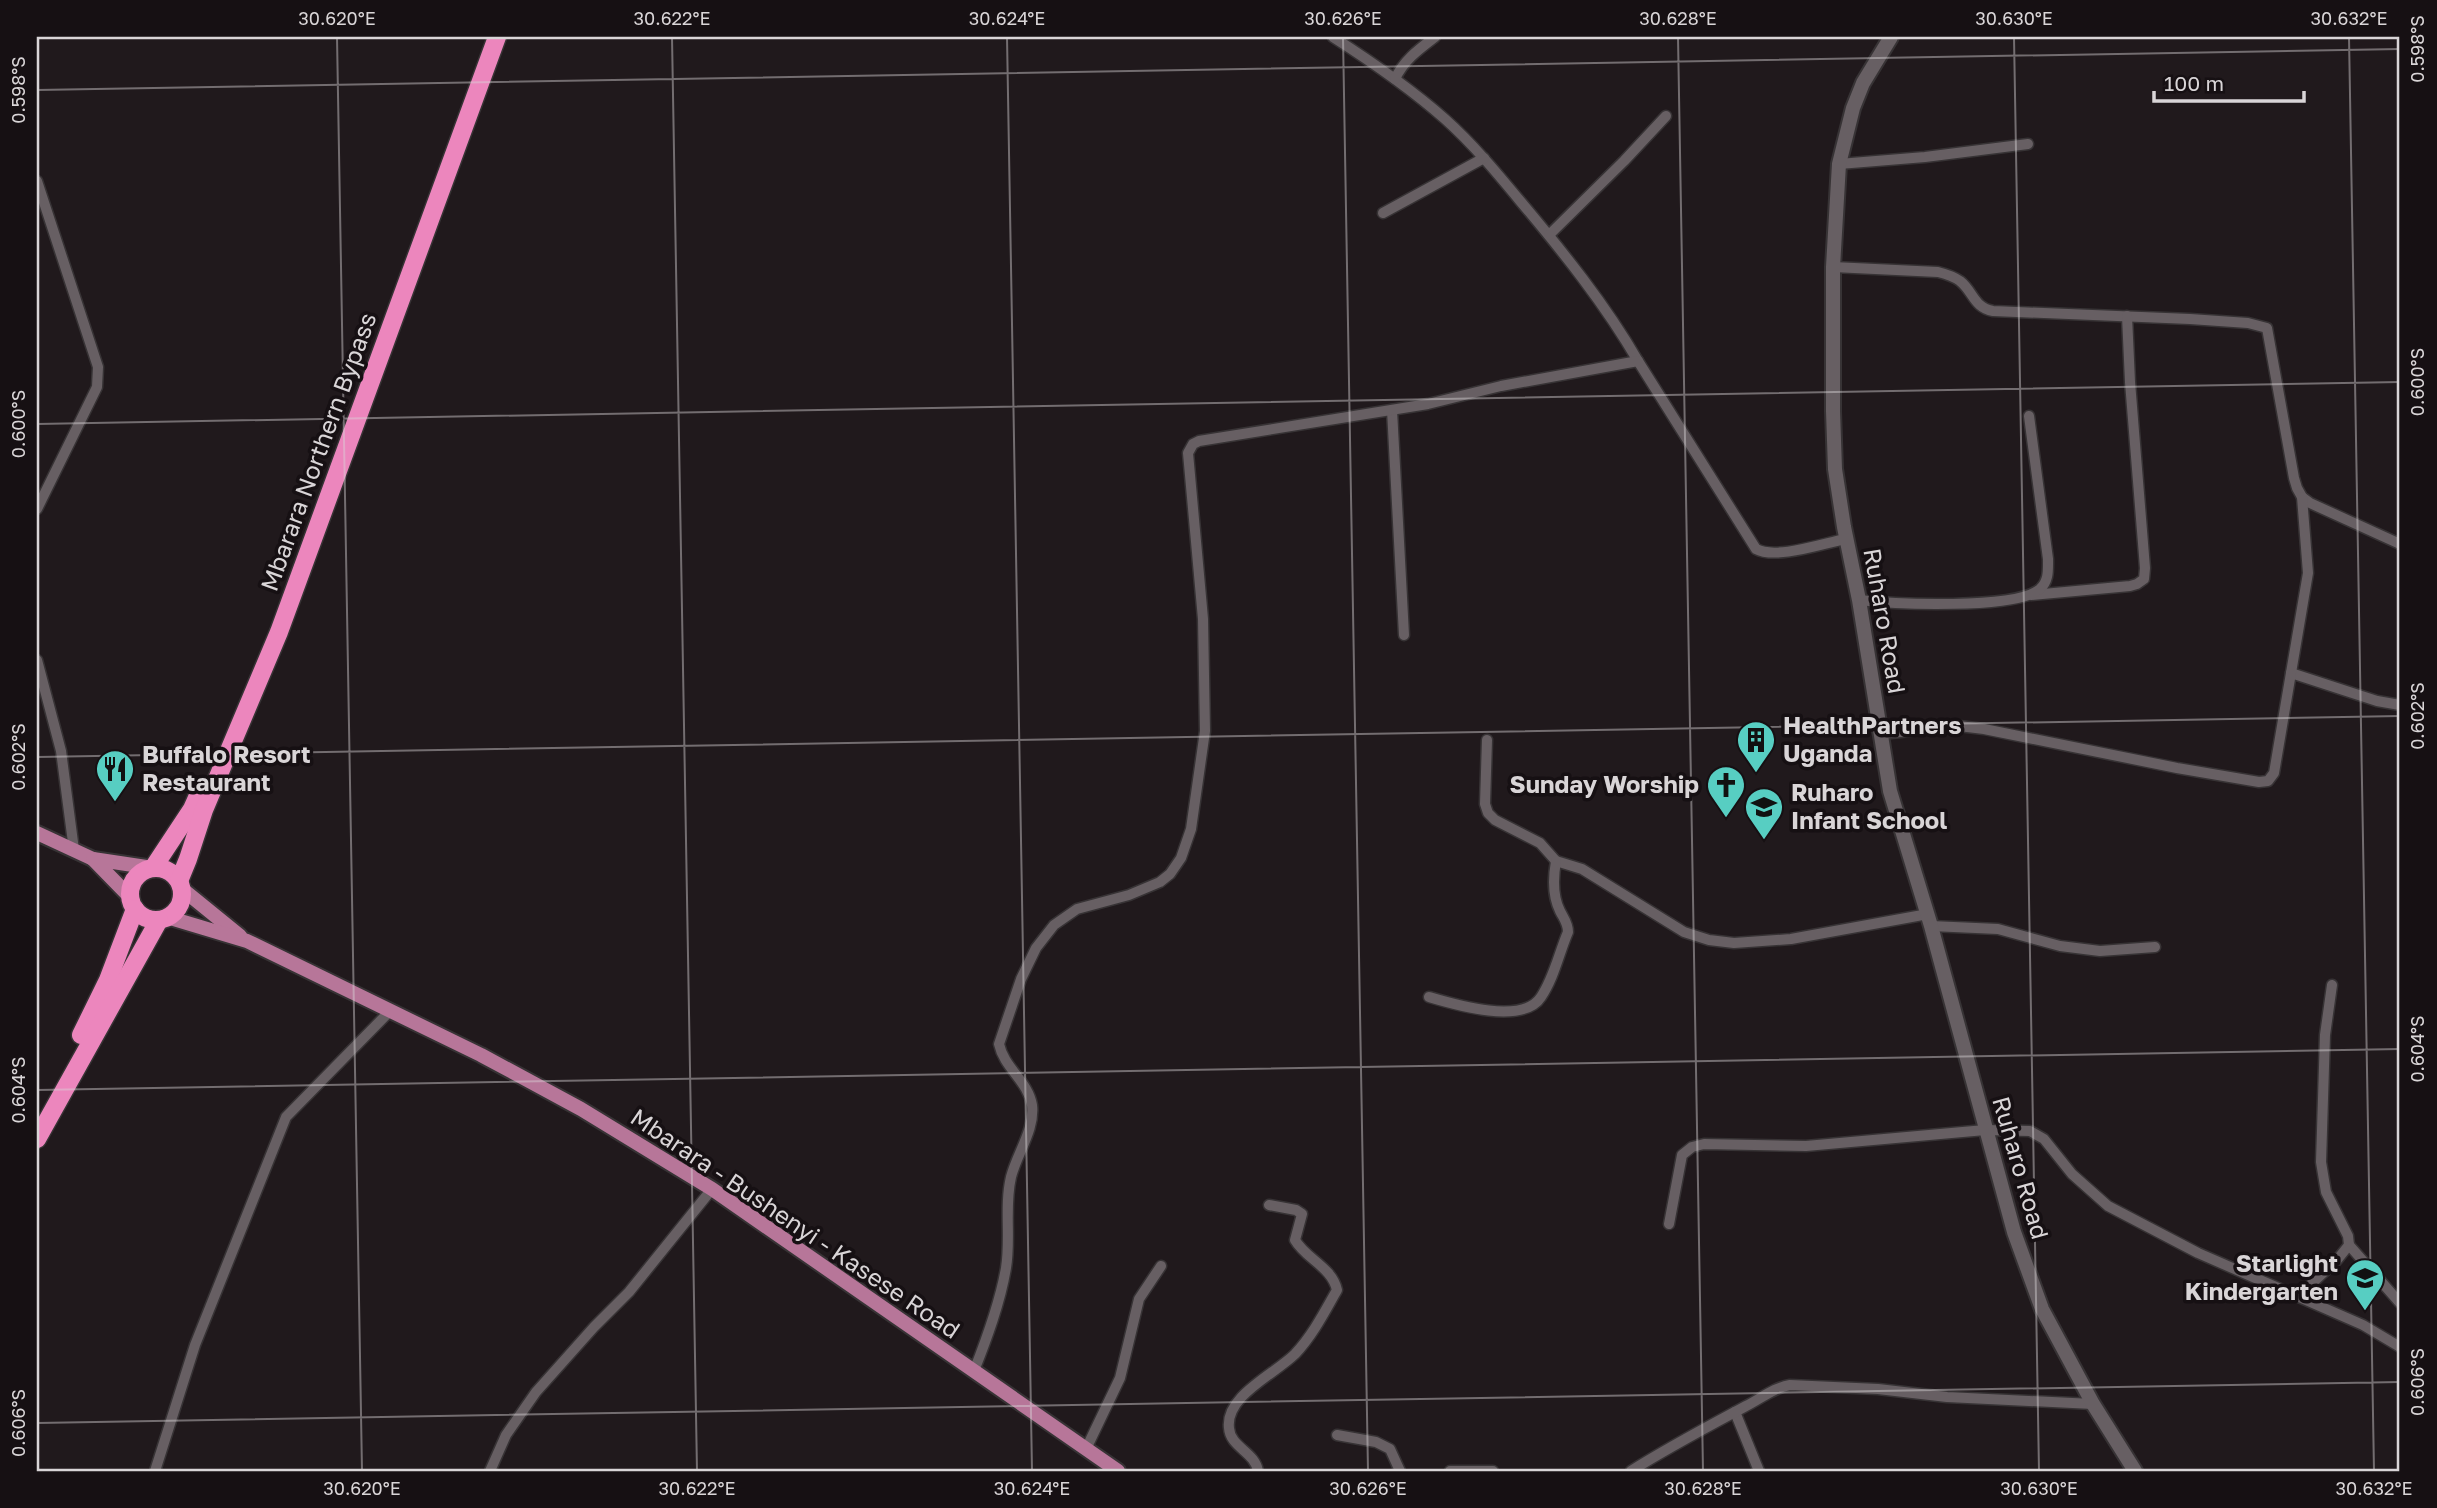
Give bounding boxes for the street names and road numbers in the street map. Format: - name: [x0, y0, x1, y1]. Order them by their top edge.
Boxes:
- street label: Mbarara Northern Bypass: [254, 308, 382, 595]
- street label: Ruharo Road: [1858, 546, 1913, 696]
- street label: Ruharo Road: [1987, 1093, 2056, 1242]
- street label: Mbarara - Bushenyi - Kasese Road: [626, 1102, 966, 1344]

